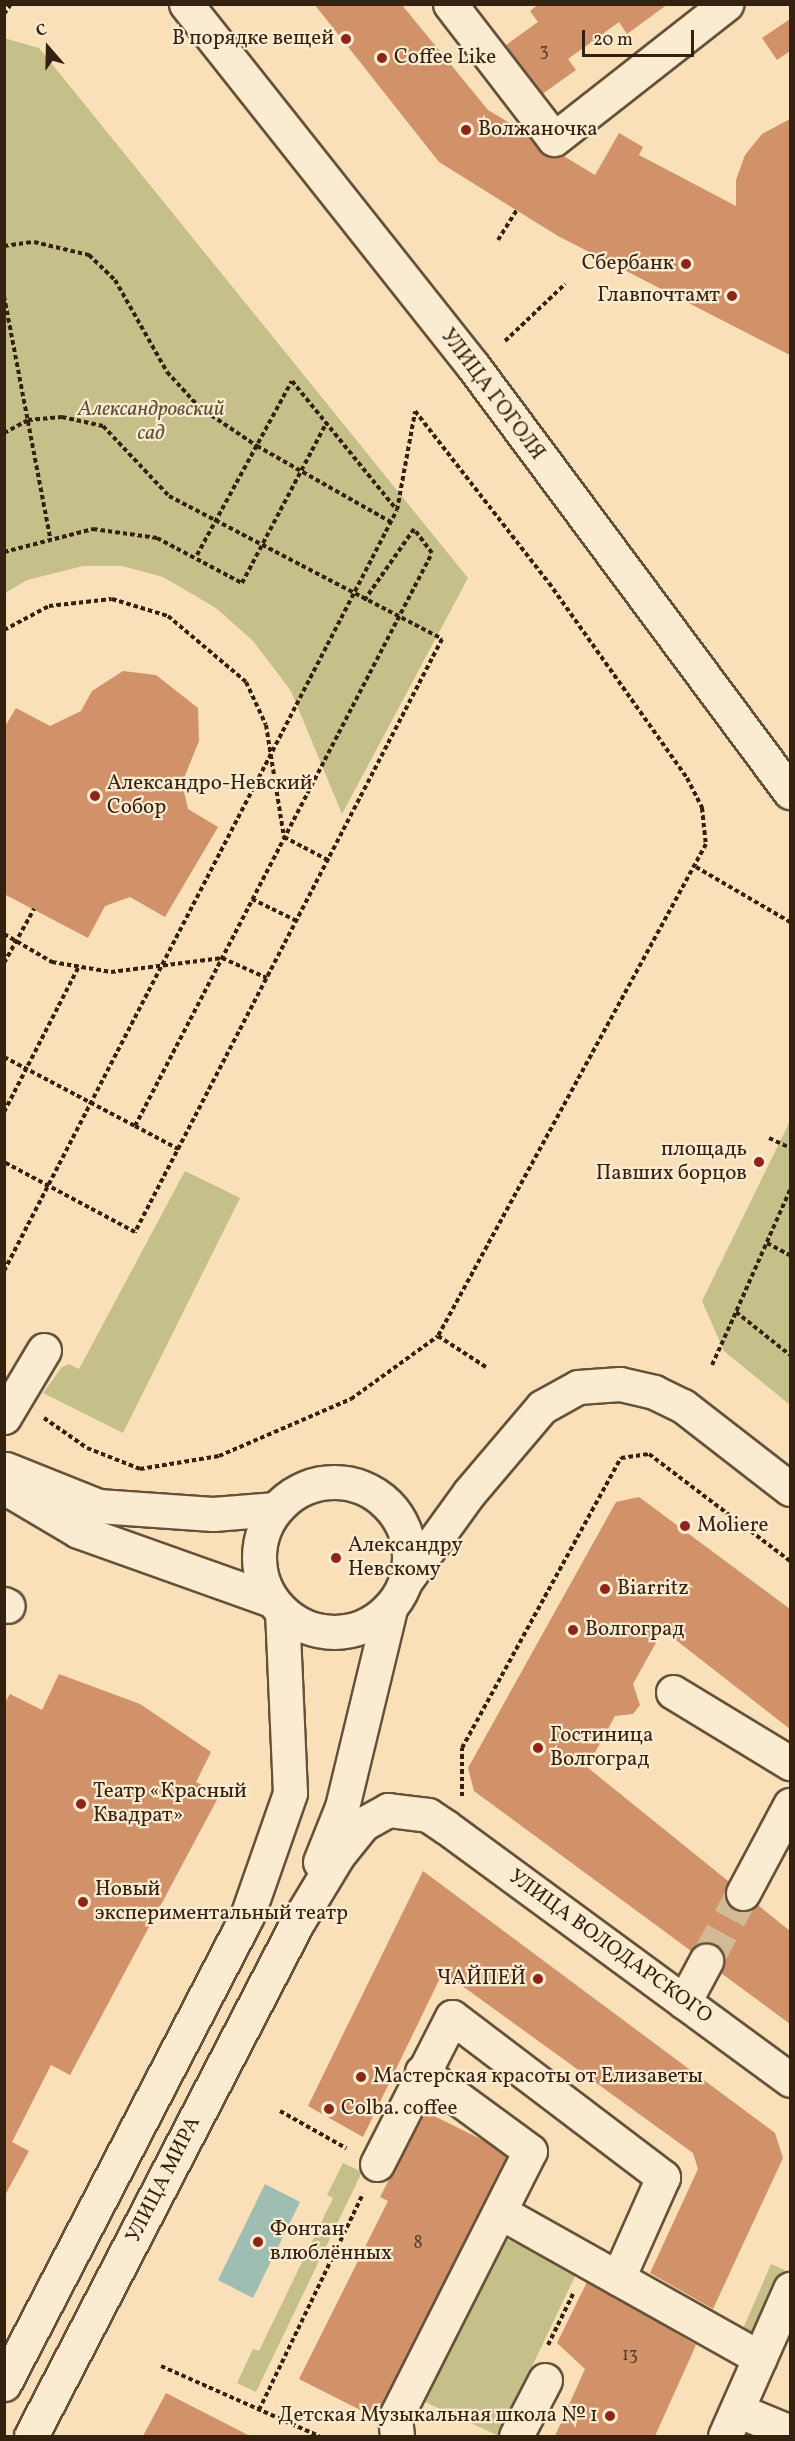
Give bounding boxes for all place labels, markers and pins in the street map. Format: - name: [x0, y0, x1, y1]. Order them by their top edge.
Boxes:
- place label: В порядке вещей: [172, 26, 334, 52]
- marker: В порядке вещей: [339, 32, 353, 46]
- place label: Coffee Like: [394, 45, 496, 71]
- marker: Coffee Like: [375, 51, 389, 65]
- place label: Волжаночка: [478, 117, 598, 143]
- marker: Волжаночка: [459, 123, 473, 137]
- place label: Сбербанк: [582, 251, 674, 277]
- marker: Сбербанк: [679, 257, 693, 271]
- place label: Главпочтамт: [597, 283, 720, 309]
- marker: Главпочтамт: [725, 289, 739, 303]
- place label: Александро-Невский Собор: [107, 771, 313, 821]
- marker: Александро-Невский Собор: [88, 789, 102, 803]
- place label: площадь Павших борцов: [596, 1137, 747, 1187]
- marker: площадь Павших борцов: [752, 1155, 766, 1169]
- place label: Moliere: [697, 1513, 768, 1539]
- marker: Moliere: [678, 1519, 692, 1533]
- place label: Александру Невскому: [348, 1533, 463, 1583]
- marker: Александру Невскому: [329, 1551, 343, 1565]
- place label: Biarritz: [617, 1576, 689, 1602]
- marker: Biarritz: [598, 1582, 612, 1596]
- place label: Волгоград: [585, 1617, 684, 1643]
- marker: Волгоград: [566, 1623, 580, 1637]
- place label: Гостиница Волгоград: [550, 1723, 653, 1773]
- marker: Гостиница Волгоград: [531, 1741, 545, 1755]
- place label: Театр «Красный Квадрат»: [93, 1779, 247, 1829]
- marker: Театр «Красный Квадрат»: [74, 1797, 88, 1811]
- place label: Новый экспериментальный театр: [95, 1877, 349, 1927]
- marker: Новый экспериментальный театр: [76, 1895, 90, 1909]
- place label: ЧАЙПЕЙ: [437, 1966, 526, 1992]
- marker: ЧАЙПЕЙ: [531, 1972, 545, 1986]
- place label: Мастерская красоты от Елизаветы: [373, 2064, 703, 2090]
- marker: Мастерская красоты от Елизаветы: [354, 2070, 368, 2084]
- place label: Colba. coffee: [341, 2096, 457, 2122]
- marker: Colba. coffee: [322, 2102, 336, 2116]
- place label: Фонтан влюблённых: [270, 2217, 392, 2267]
- marker: Фонтан влюблённых: [251, 2235, 265, 2249]
- place label: Детская Музыкальная школа № 1: [278, 2403, 598, 2429]
- marker: Детская Музыкальная школа № 1: [603, 2409, 617, 2423]

